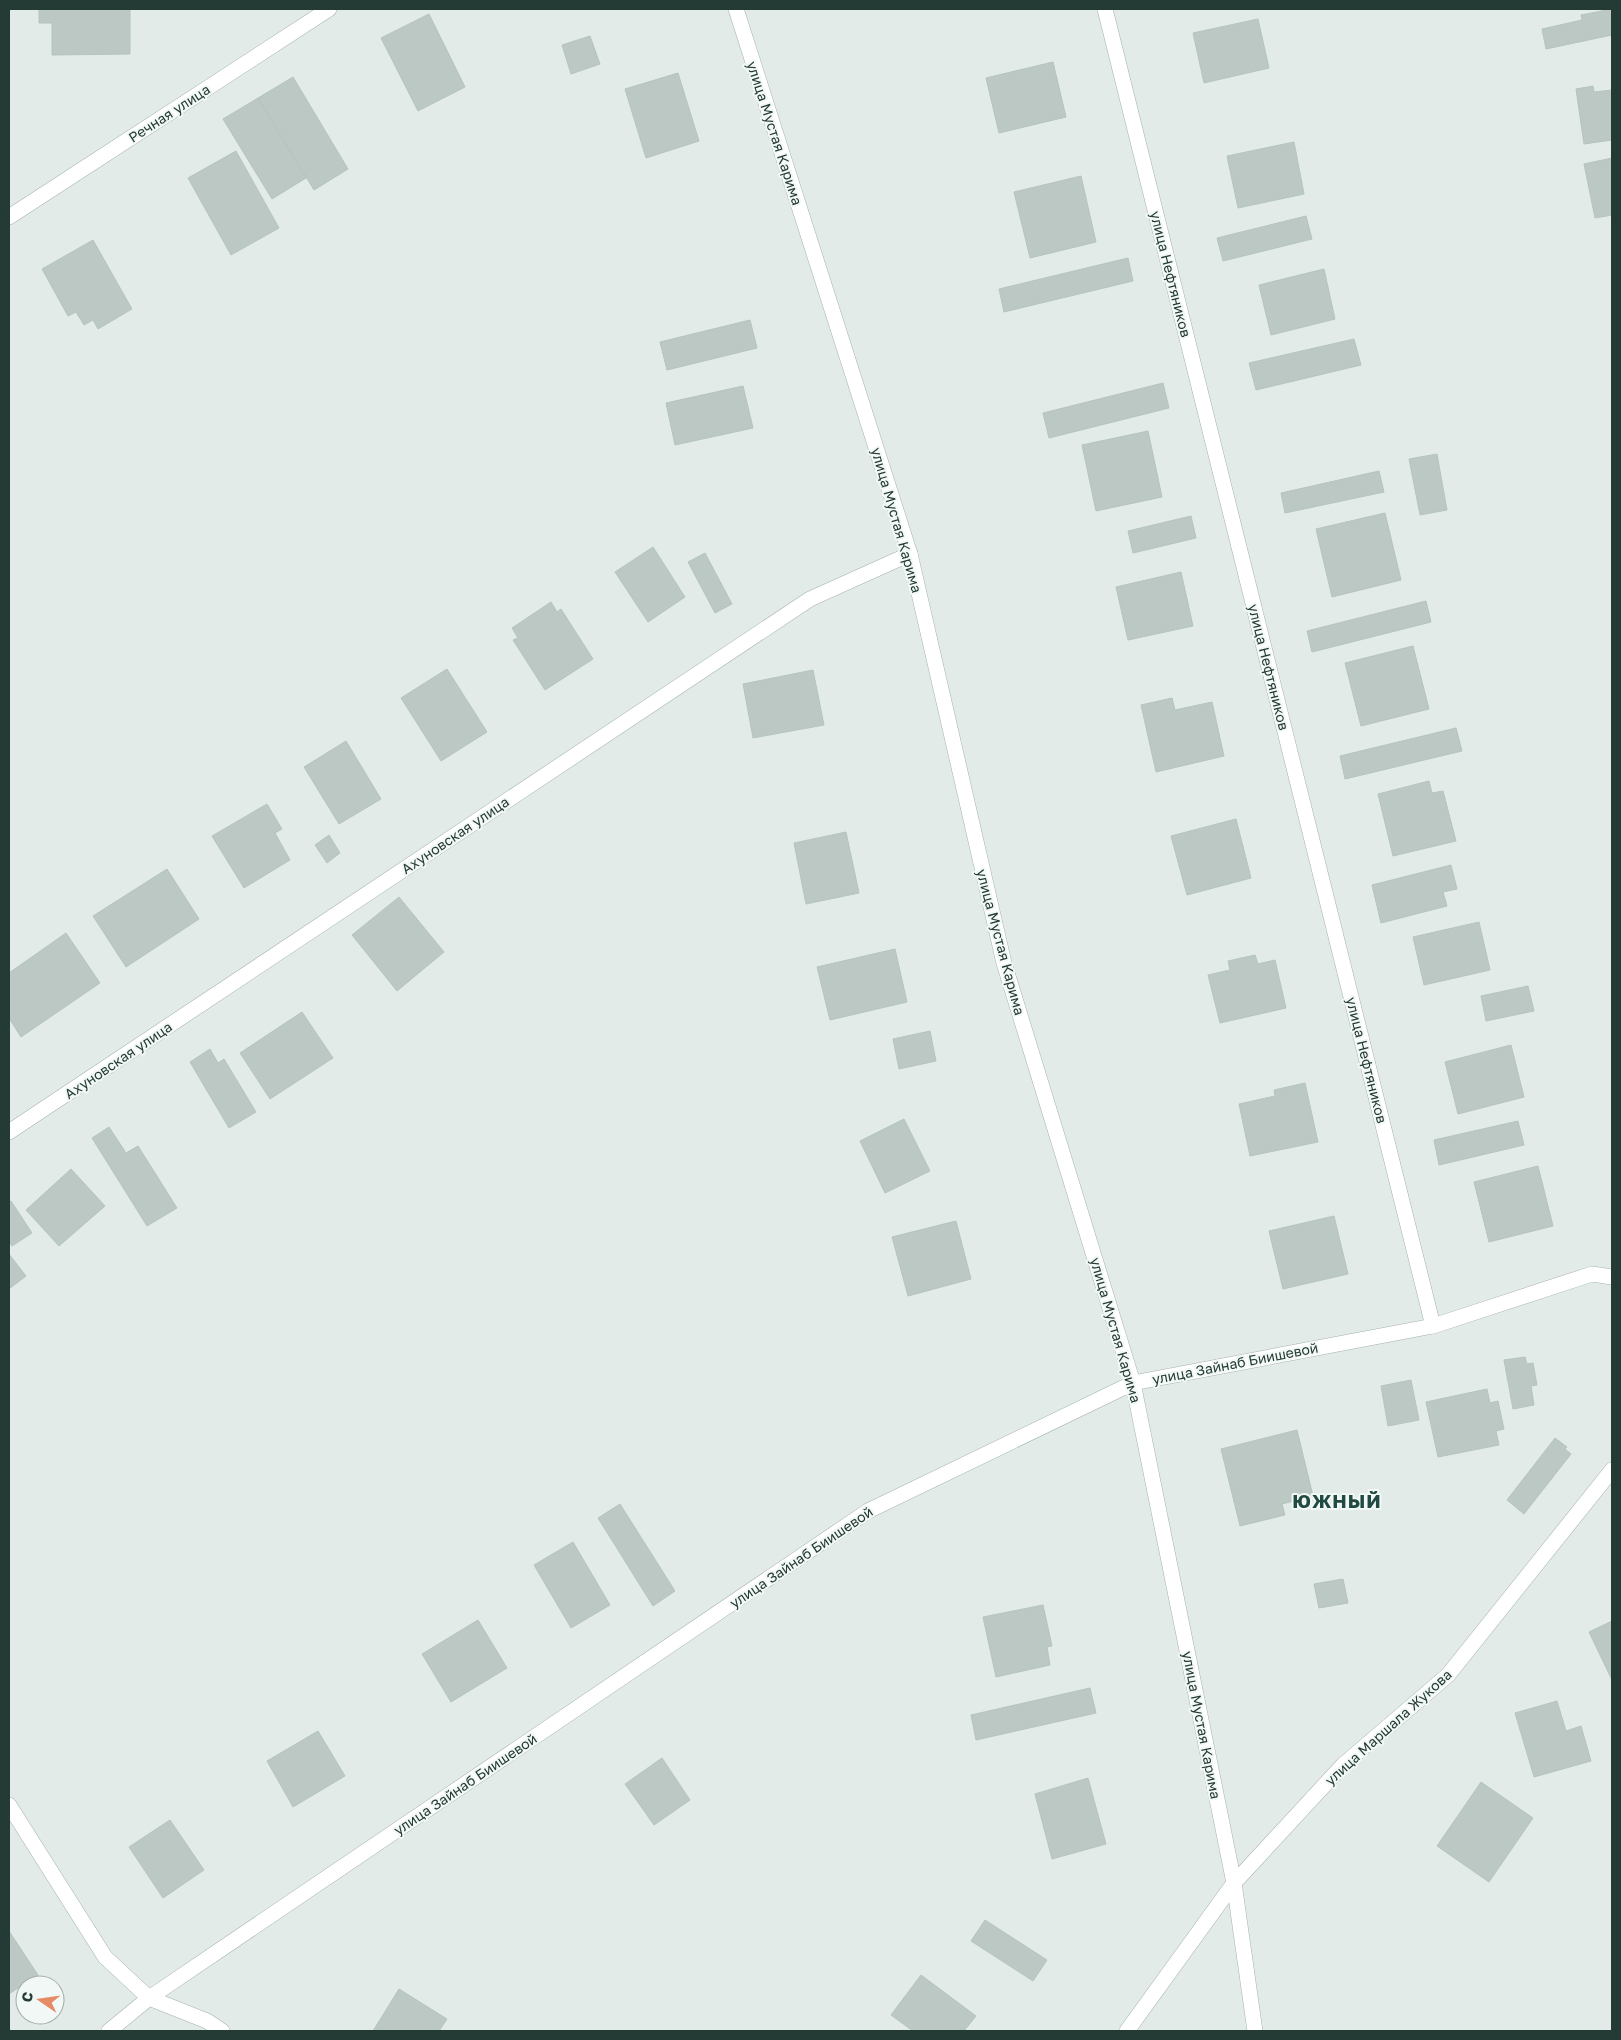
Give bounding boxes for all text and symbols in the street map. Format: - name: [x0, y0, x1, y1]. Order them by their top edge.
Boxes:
- street label: улица Мустая Карима: [744, 59, 806, 207]
- street label: Речная улица: [125, 80, 213, 146]
- street label: улица Нефтяников: [1147, 209, 1195, 339]
- street label: улица Мустая Карима: [868, 445, 926, 595]
- street label: улица Нефтяников: [1245, 602, 1293, 732]
- street label: Ахуновская улица: [398, 793, 512, 877]
- street label: улица Мустая Карима: [973, 867, 1029, 1017]
- street label: улица Нефтяников: [1343, 995, 1391, 1125]
- street label: Ахуновская улица: [61, 1018, 175, 1102]
- street label: улица Мустая Карима: [1087, 1255, 1145, 1405]
- street label: улица Зайнаб Биишевой: [1150, 1339, 1320, 1387]
- district label: ЮЖНЫЙ: [1292, 1489, 1382, 1512]
- street label: улица Зайнаб Биишевой: [726, 1503, 876, 1611]
- street label: улица Мустая Карима: [1179, 1650, 1225, 1800]
- street label: улица Маршала Жукова: [1321, 1666, 1455, 1788]
- street label: улица Зайнаб Биишевой: [390, 1730, 540, 1838]
- north arrow: [15, 1975, 65, 2025]
- text: С: [17, 1990, 36, 2004]

